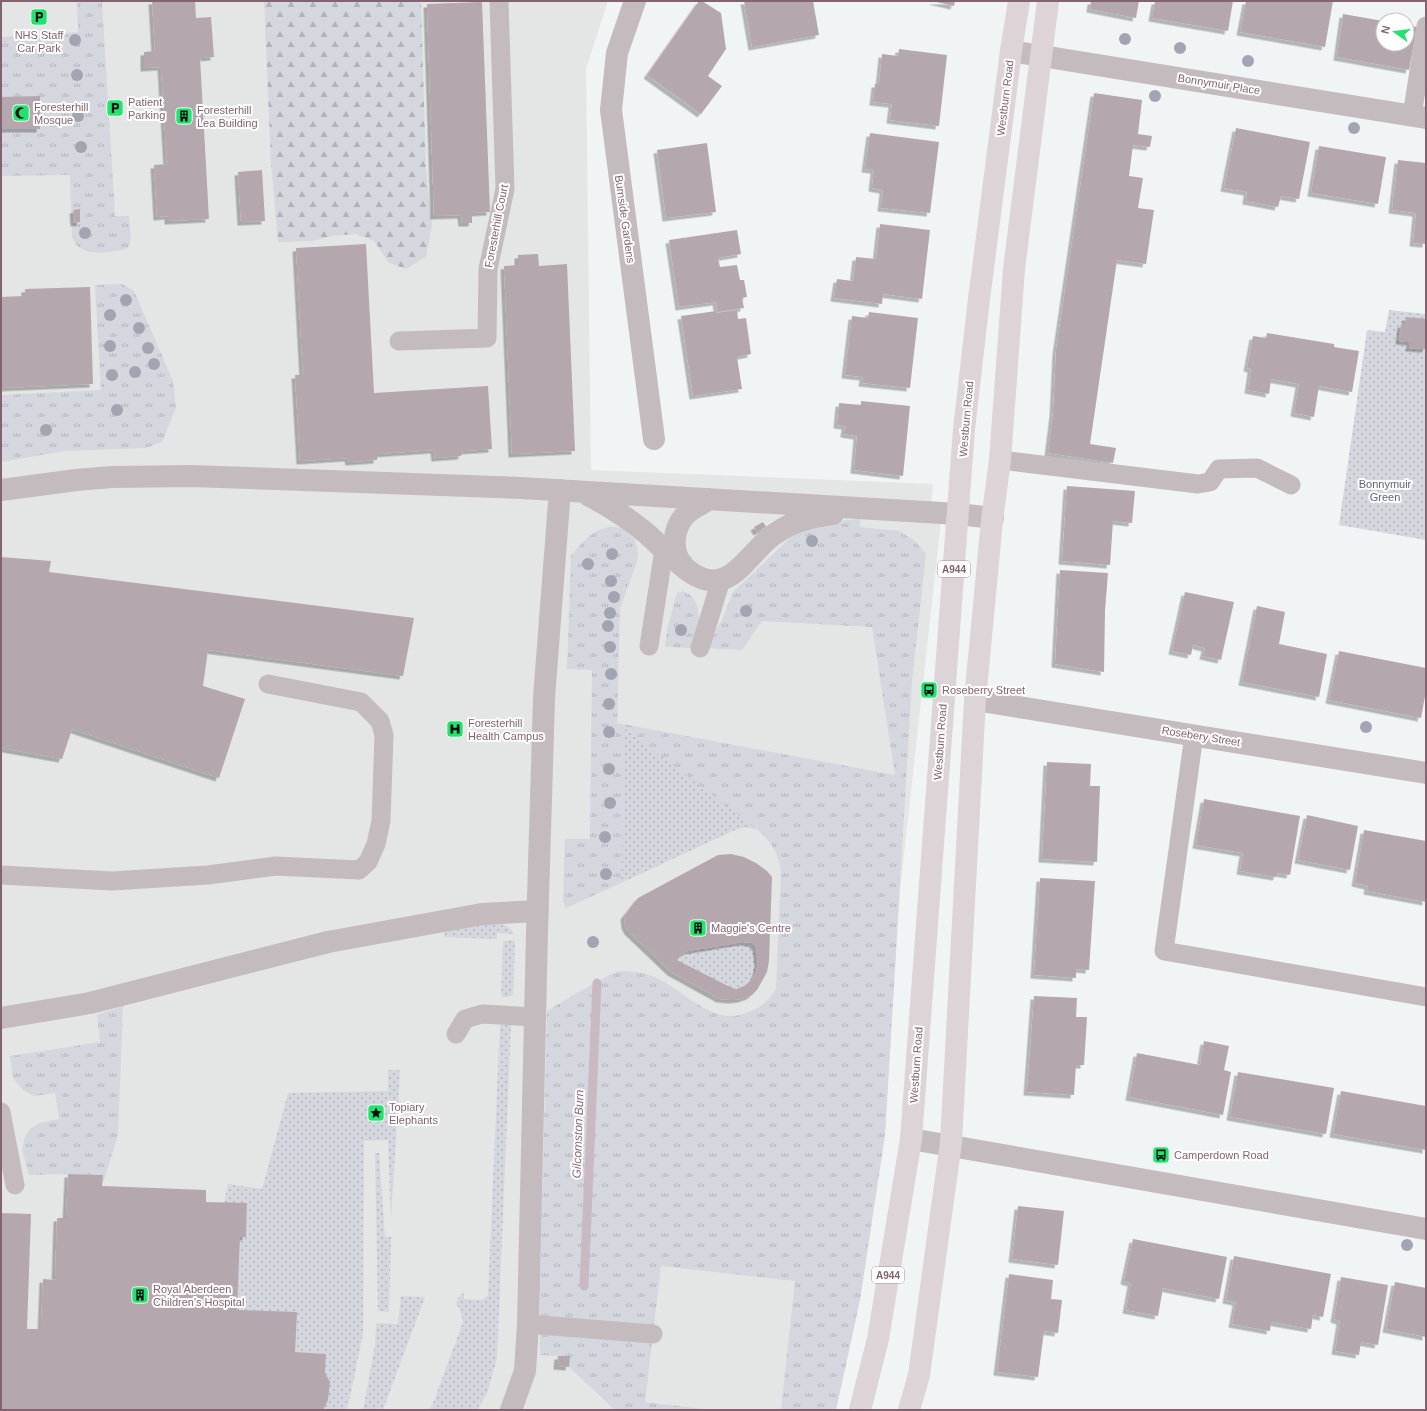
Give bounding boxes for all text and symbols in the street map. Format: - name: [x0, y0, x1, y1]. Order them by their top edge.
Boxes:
- parking icon: NHS Staff Car Park: [29, 7, 49, 27]
- north arrow: [1375, 12, 1415, 52]
- text: N: [1379, 24, 1392, 35]
- place label: NHS Staff Car Park: [15, 29, 64, 54]
- street label: Westburn Road: [994, 59, 1016, 137]
- street label: Bonnymuir Place: [1177, 72, 1261, 96]
- place label: Patient Parking: [128, 96, 165, 121]
- parking icon: Patient Parking: [105, 98, 125, 118]
- place label: Foresterhill Mosque: [34, 101, 88, 126]
- mosque icon: Foresterhill Mosque: [11, 103, 31, 123]
- place label: Foresterhill Lea Building: [197, 104, 258, 129]
- building icon: Foresterhill Lea Building: [174, 106, 194, 126]
- street label: Burnside Gardens: [613, 174, 637, 264]
- street label: Foresterhill Court: [482, 183, 510, 269]
- street label: Westburn Road: [957, 381, 975, 457]
- park label: Bonnymuir Green: [1359, 478, 1412, 503]
- road number: A944: [938, 561, 970, 577]
- bus stop icon: Roseberry Street: [919, 680, 939, 700]
- place label: Roseberry Street: [942, 684, 1025, 696]
- street label: Westburn Road: [931, 704, 949, 780]
- place label: Foresterhill Health Campus: [468, 717, 544, 742]
- hospital icon: Foresterhill Health Campus: [445, 719, 465, 739]
- street label: Rosebery Street: [1161, 724, 1241, 748]
- building icon: Maggie's Centre: [688, 918, 708, 938]
- place label: Maggie's Centre: [711, 922, 791, 934]
- street label: Westburn Road: [907, 1027, 925, 1103]
- water label: Gilcomston Burn: [569, 1089, 587, 1179]
- place label: Topiary Elephants: [389, 1101, 438, 1126]
- place icon: Topiary Elephants: [366, 1103, 386, 1123]
- bus stop icon: Camperdown Road: [1151, 1145, 1171, 1165]
- place label: Camperdown Road: [1174, 1149, 1269, 1161]
- road number: A944: [872, 1267, 904, 1283]
- place label: Royal Aberdeen Children's Hospital: [153, 1283, 244, 1308]
- building icon: Royal Aberdeen Children's Hospital: [130, 1285, 150, 1305]

